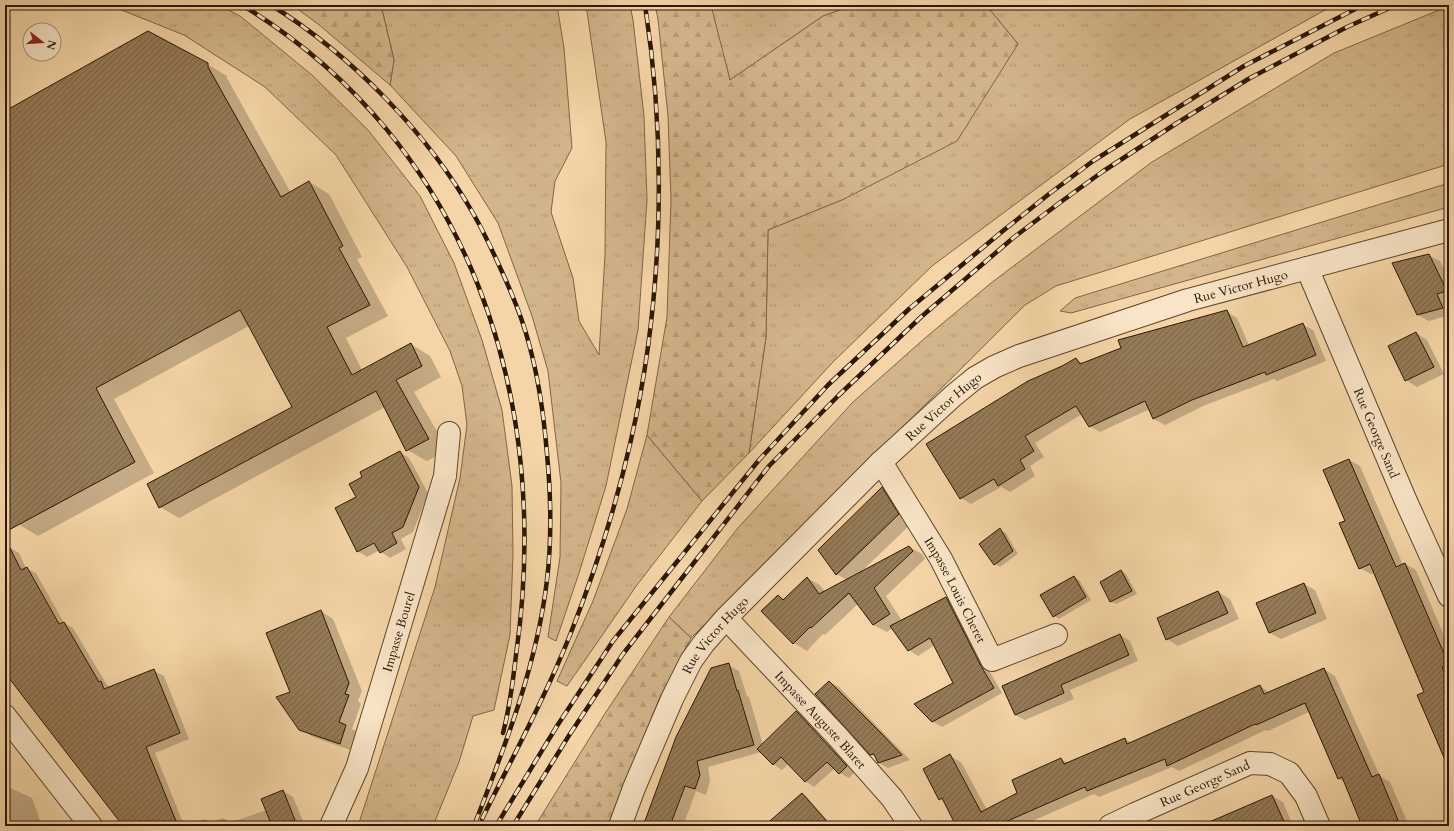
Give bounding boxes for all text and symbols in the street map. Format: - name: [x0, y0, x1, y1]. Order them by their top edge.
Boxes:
- north arrow: [22, 22, 62, 62]
- text: N: [42, 38, 60, 52]
- street label: Rue Victor Hugo: [1192, 266, 1290, 308]
- street label: Rue Victor Hugo: [902, 368, 985, 445]
- street label: Rue George Sand: [1349, 385, 1403, 481]
- street label: Impasse Louis Cheret: [919, 534, 990, 646]
- street label: Impasse Bourel: [378, 589, 420, 674]
- street label: Rue Victor Hugo: [678, 593, 753, 677]
- street label: Impasse Auguste Blaret: [770, 667, 870, 773]
- street label: Rue George Sand: [1157, 756, 1253, 812]

